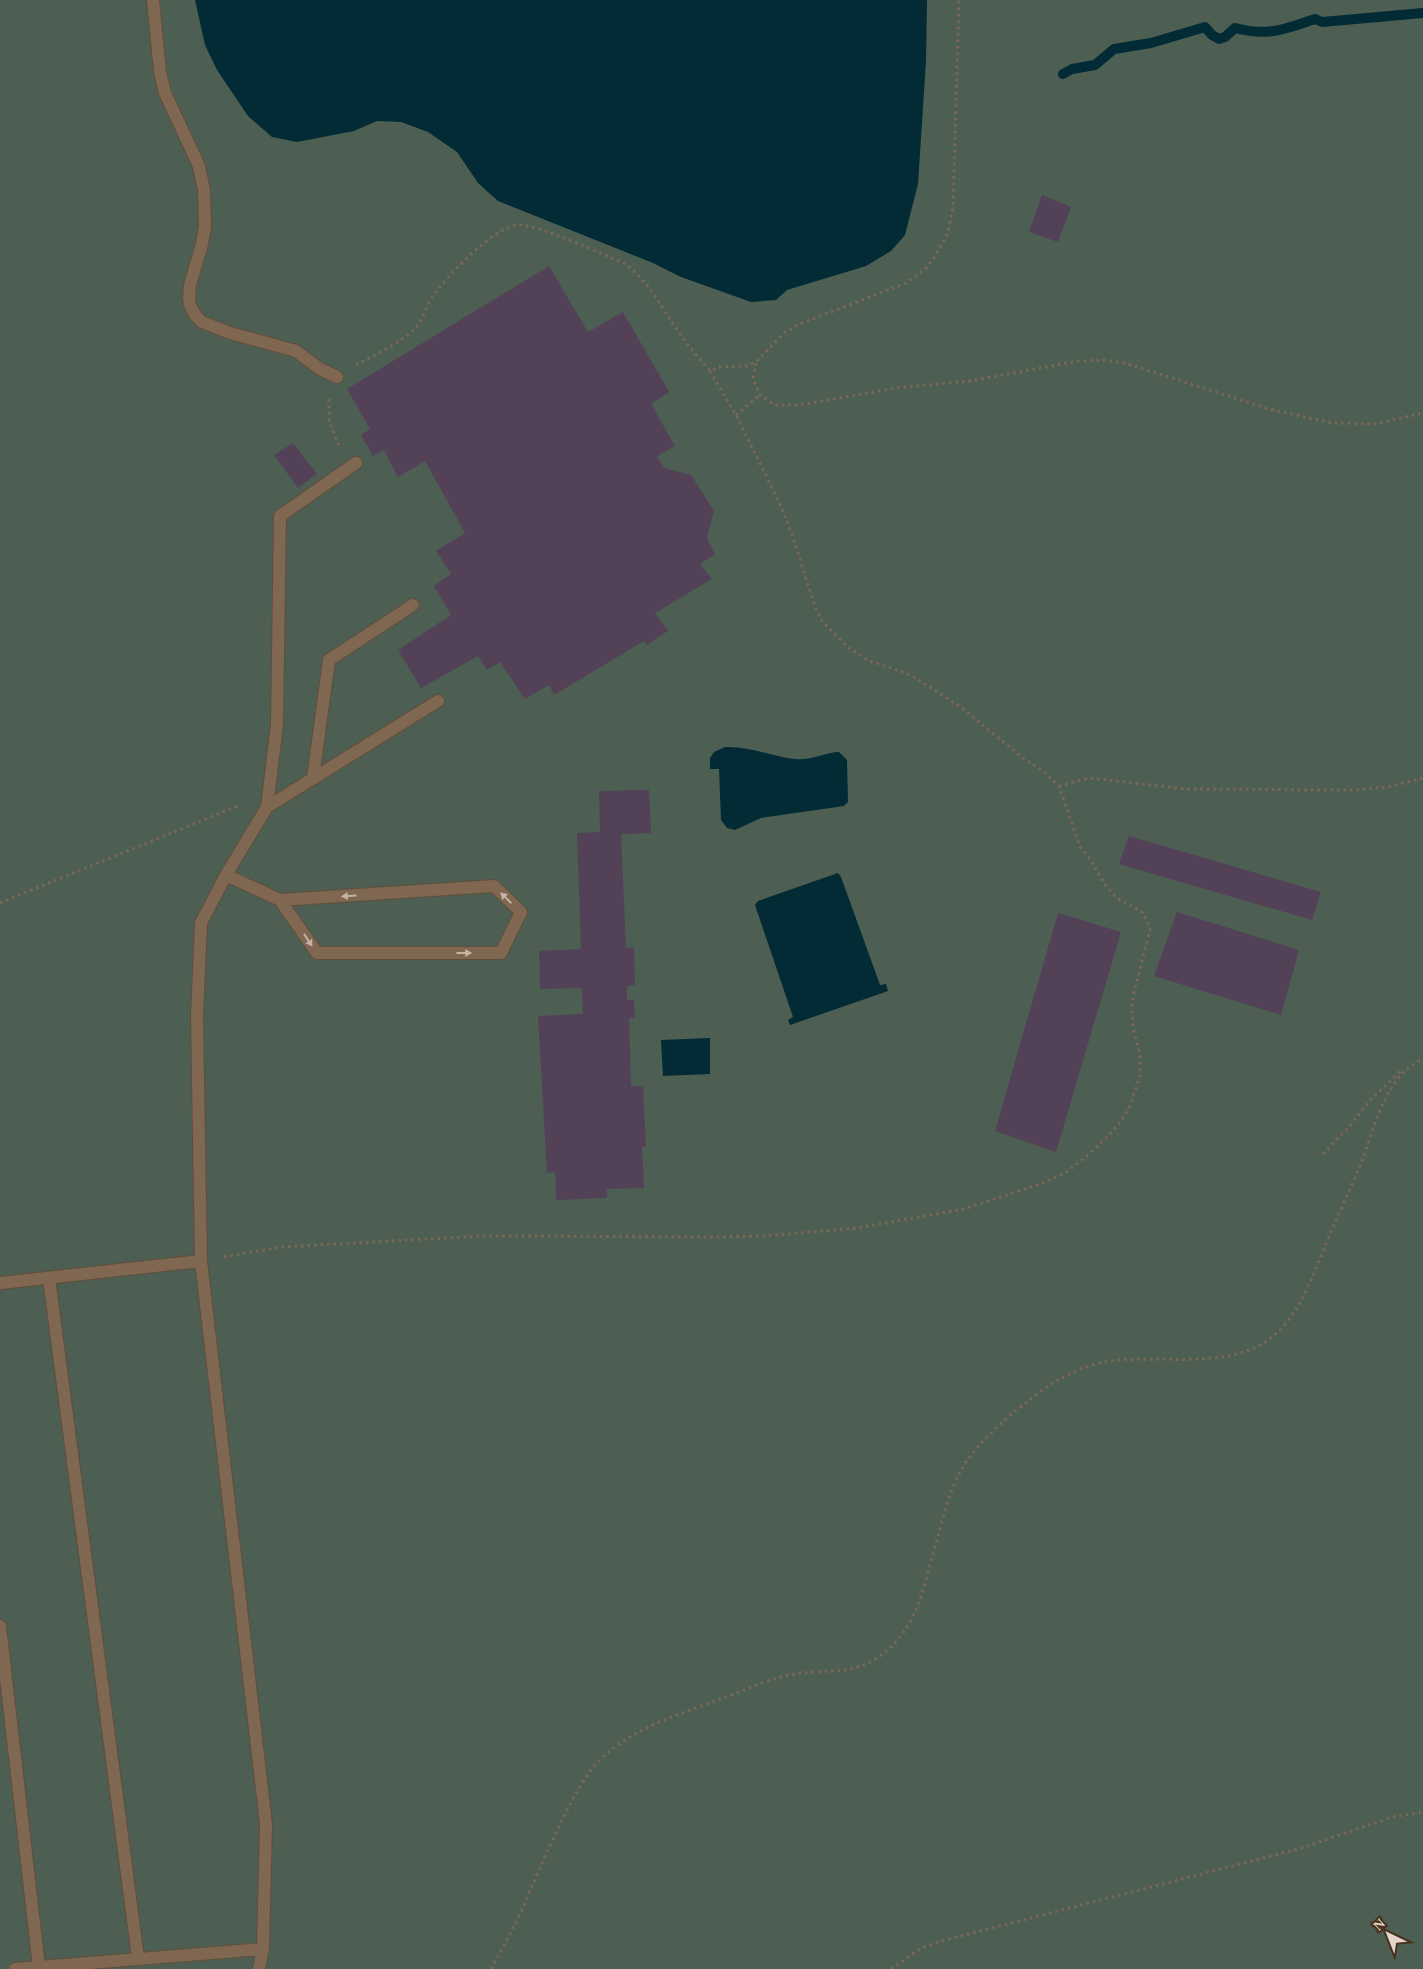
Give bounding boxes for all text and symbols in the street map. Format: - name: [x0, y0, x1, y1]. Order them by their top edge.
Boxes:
- one-way arrow: [340, 892, 356, 900]
- one-way arrow: [501, 892, 513, 904]
- one-way arrow: [303, 933, 313, 947]
- one-way arrow: [456, 949, 472, 957]
- north arrow: [1363, 1909, 1413, 1959]
- text: N: [1371, 1916, 1388, 1934]

